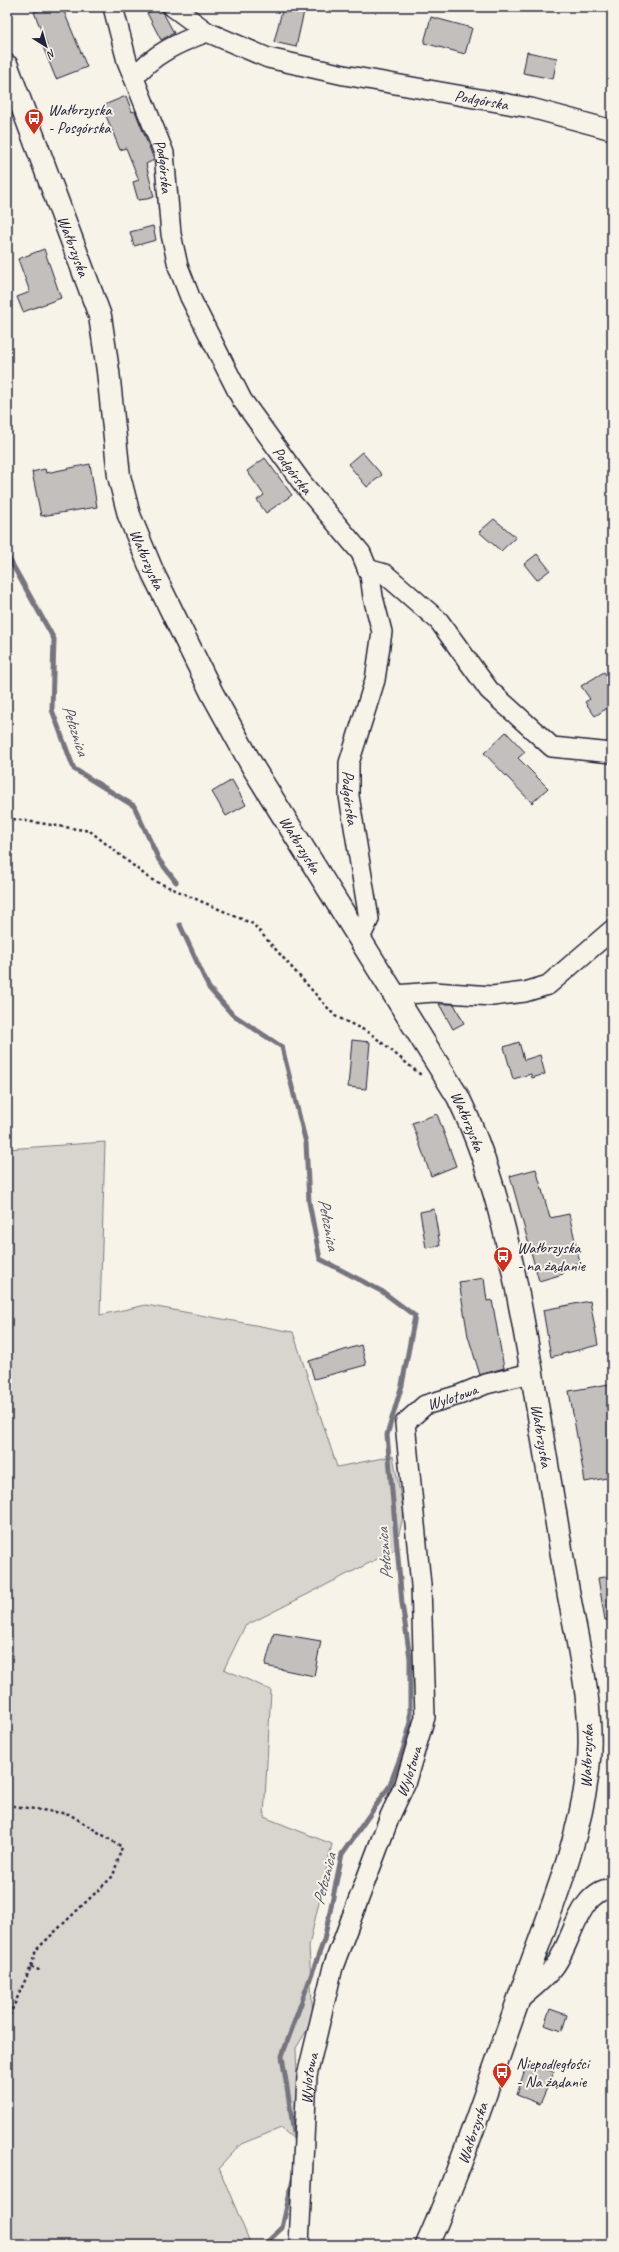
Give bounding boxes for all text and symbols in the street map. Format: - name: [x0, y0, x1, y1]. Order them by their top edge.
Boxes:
- north arrow: [26, 26, 66, 66]
- text: N: [43, 46, 59, 63]
- street label: Podgórska: [453, 86, 511, 115]
- place label: Wałbrzyska - Posgórska: [48, 100, 113, 138]
- bus stop icon: Wałbrzyska - Posgórska: [23, 107, 45, 135]
- street label: Podgórska: [149, 137, 177, 195]
- street label: Wałbrzyska: [53, 213, 94, 281]
- street label: Podgórska: [268, 443, 317, 499]
- street label: Wałbrzyska: [125, 526, 169, 594]
- water label: Pełcznica: [58, 702, 94, 760]
- street label: Podgórska: [338, 771, 363, 827]
- street label: Wałbrzyska: [275, 812, 326, 878]
- street label: Wałbrzyska: [446, 1088, 489, 1155]
- water label: Pełcznica: [313, 1197, 344, 1254]
- place label: Wałbrzyska - na żądanie: [517, 1238, 587, 1276]
- bus stop icon: Wałbrzyska - na żądanie: [492, 1245, 514, 1273]
- street label: Wylotowa: [425, 1379, 482, 1415]
- street label: Wałbrzyska: [526, 1403, 556, 1470]
- water label: Pełcznica: [372, 1525, 397, 1581]
- street label: Wałbrzyska: [576, 1723, 598, 1788]
- street label: Wylotowa: [391, 1743, 427, 1800]
- water label: Pełcznica: [308, 1849, 341, 1907]
- street label: Wylotowa: [297, 2050, 323, 2104]
- place label: Niepodległości - Na żądanie: [516, 2054, 591, 2092]
- bus stop icon: Niepodległości - Na żądanie: [491, 2061, 513, 2089]
- street label: Wałbrzyska: [453, 2099, 493, 2167]

